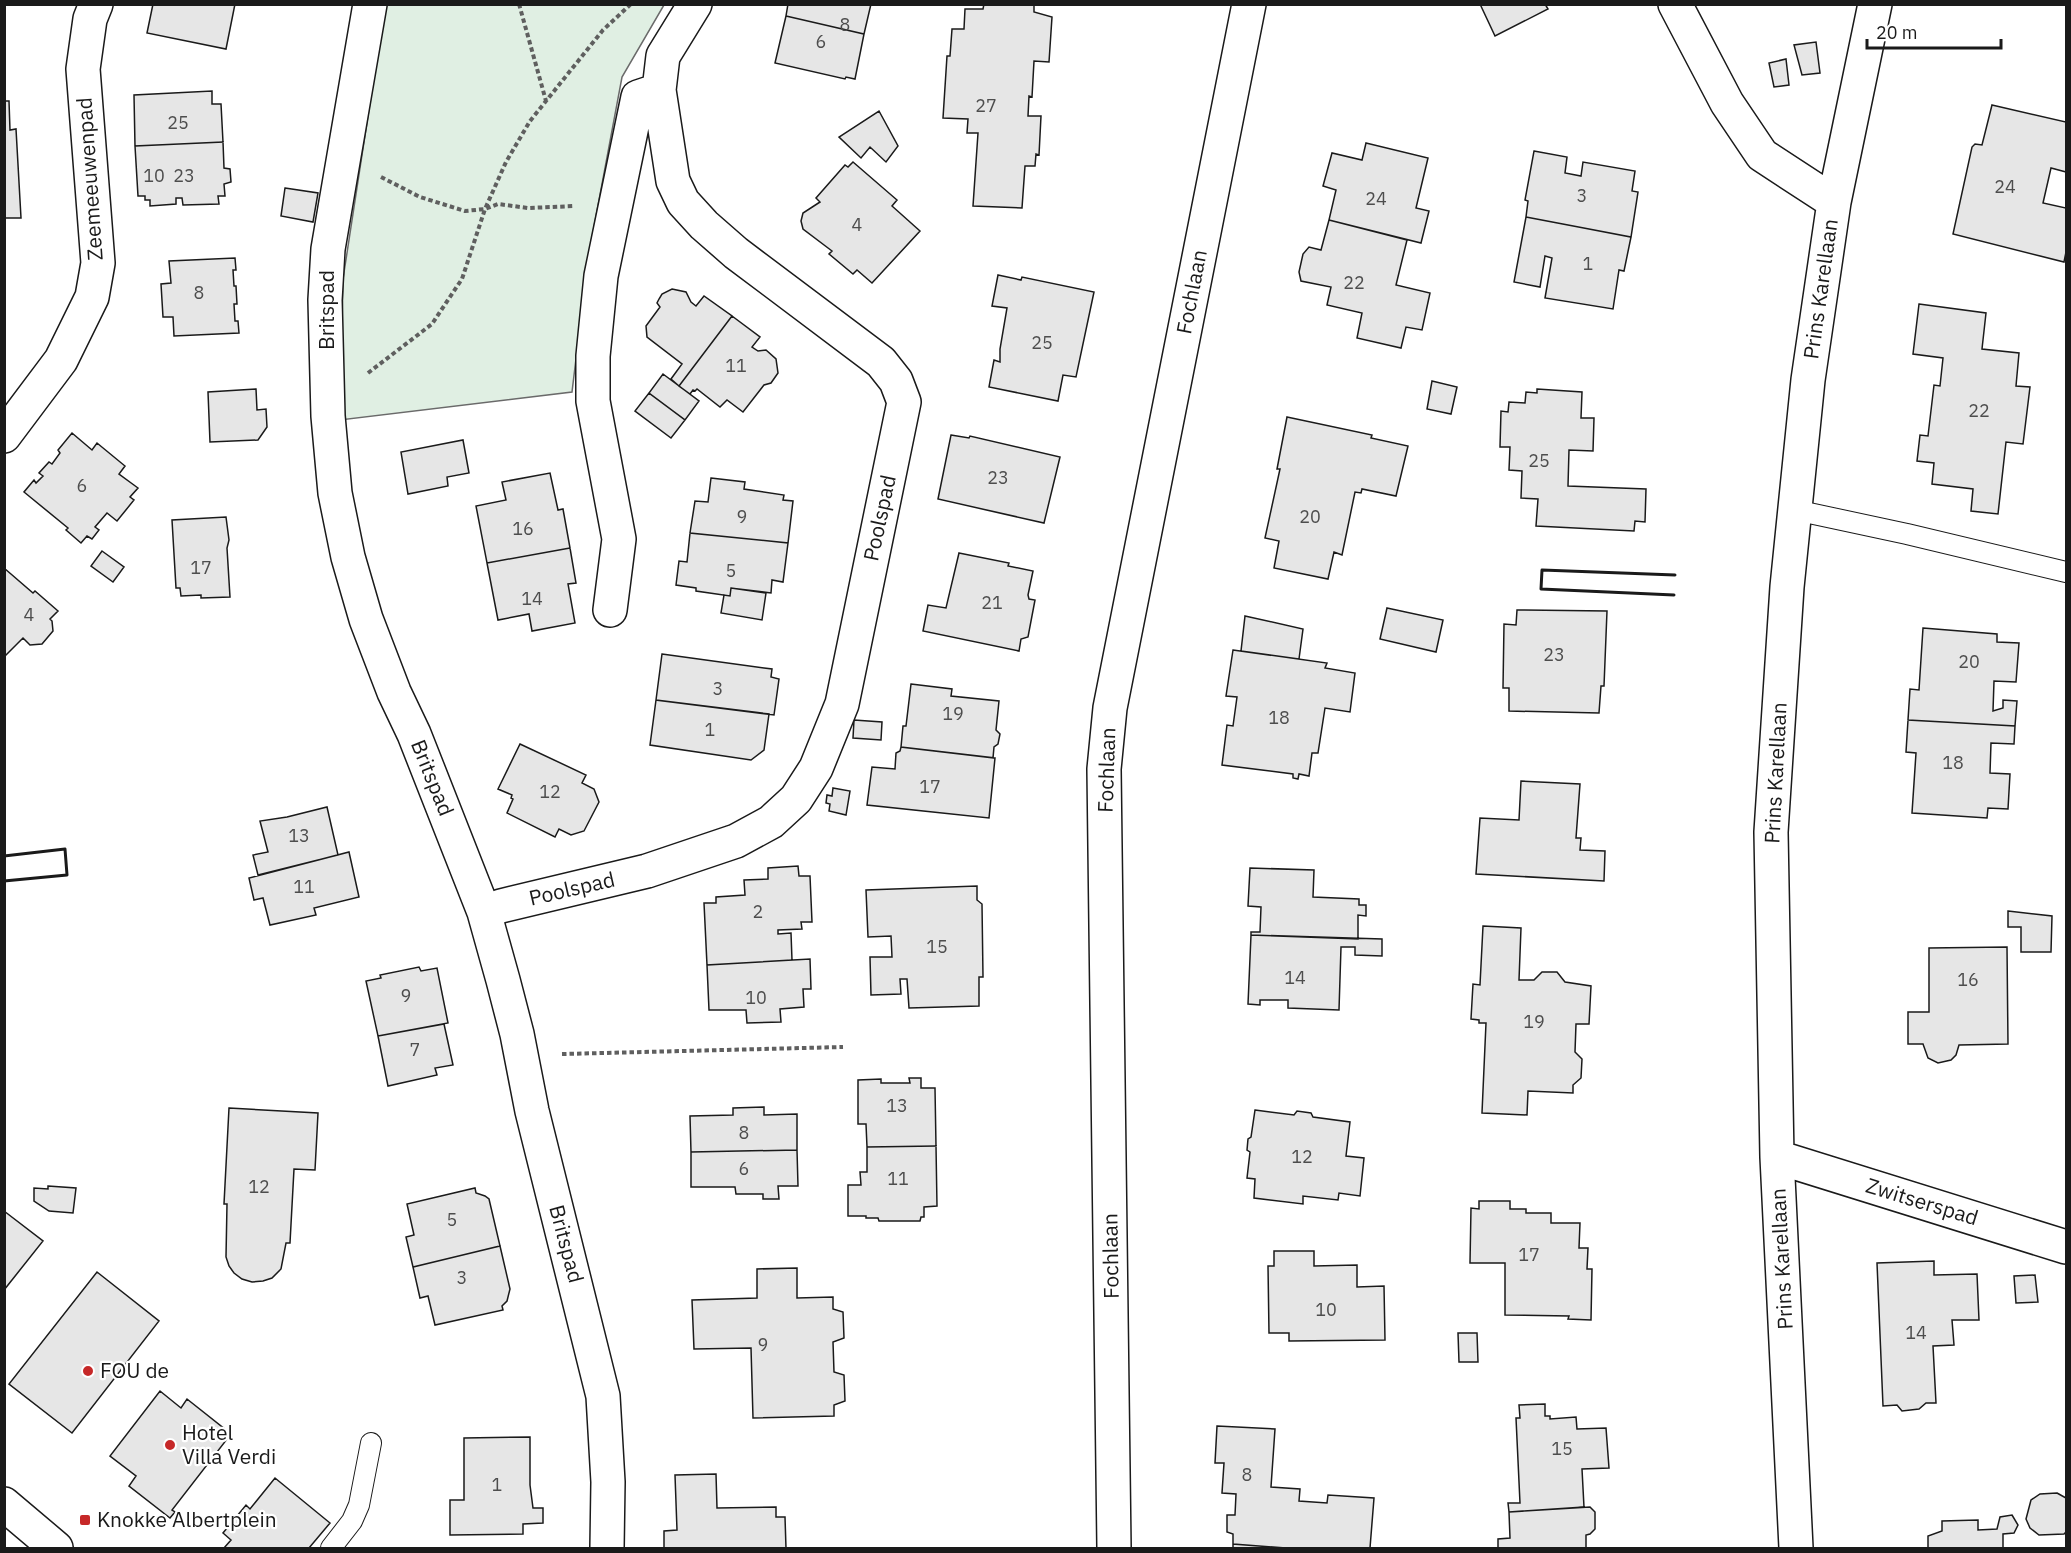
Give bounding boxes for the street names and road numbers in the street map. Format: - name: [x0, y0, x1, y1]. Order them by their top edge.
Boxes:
- street label: Zeemeeuwenpad: [69, 97, 109, 262]
- street label: Prins Karellaan: [1796, 217, 1844, 361]
- street label: Fochlaan: [1169, 247, 1213, 336]
- street label: Britspad: [312, 270, 340, 350]
- street label: Poolspad: [856, 472, 902, 563]
- street label: Prins Karellaan: [1757, 702, 1793, 844]
- street label: Fochlaan: [1091, 727, 1121, 813]
- street label: Britspad: [405, 735, 461, 820]
- street label: Poolspad: [526, 865, 617, 911]
- street label: Zwitserspad: [1863, 1171, 1982, 1231]
- street label: Prins Karellaan: [1763, 1188, 1799, 1330]
- street label: Britspad: [543, 1202, 591, 1286]
- street label: Fochlaan: [1095, 1213, 1125, 1299]

